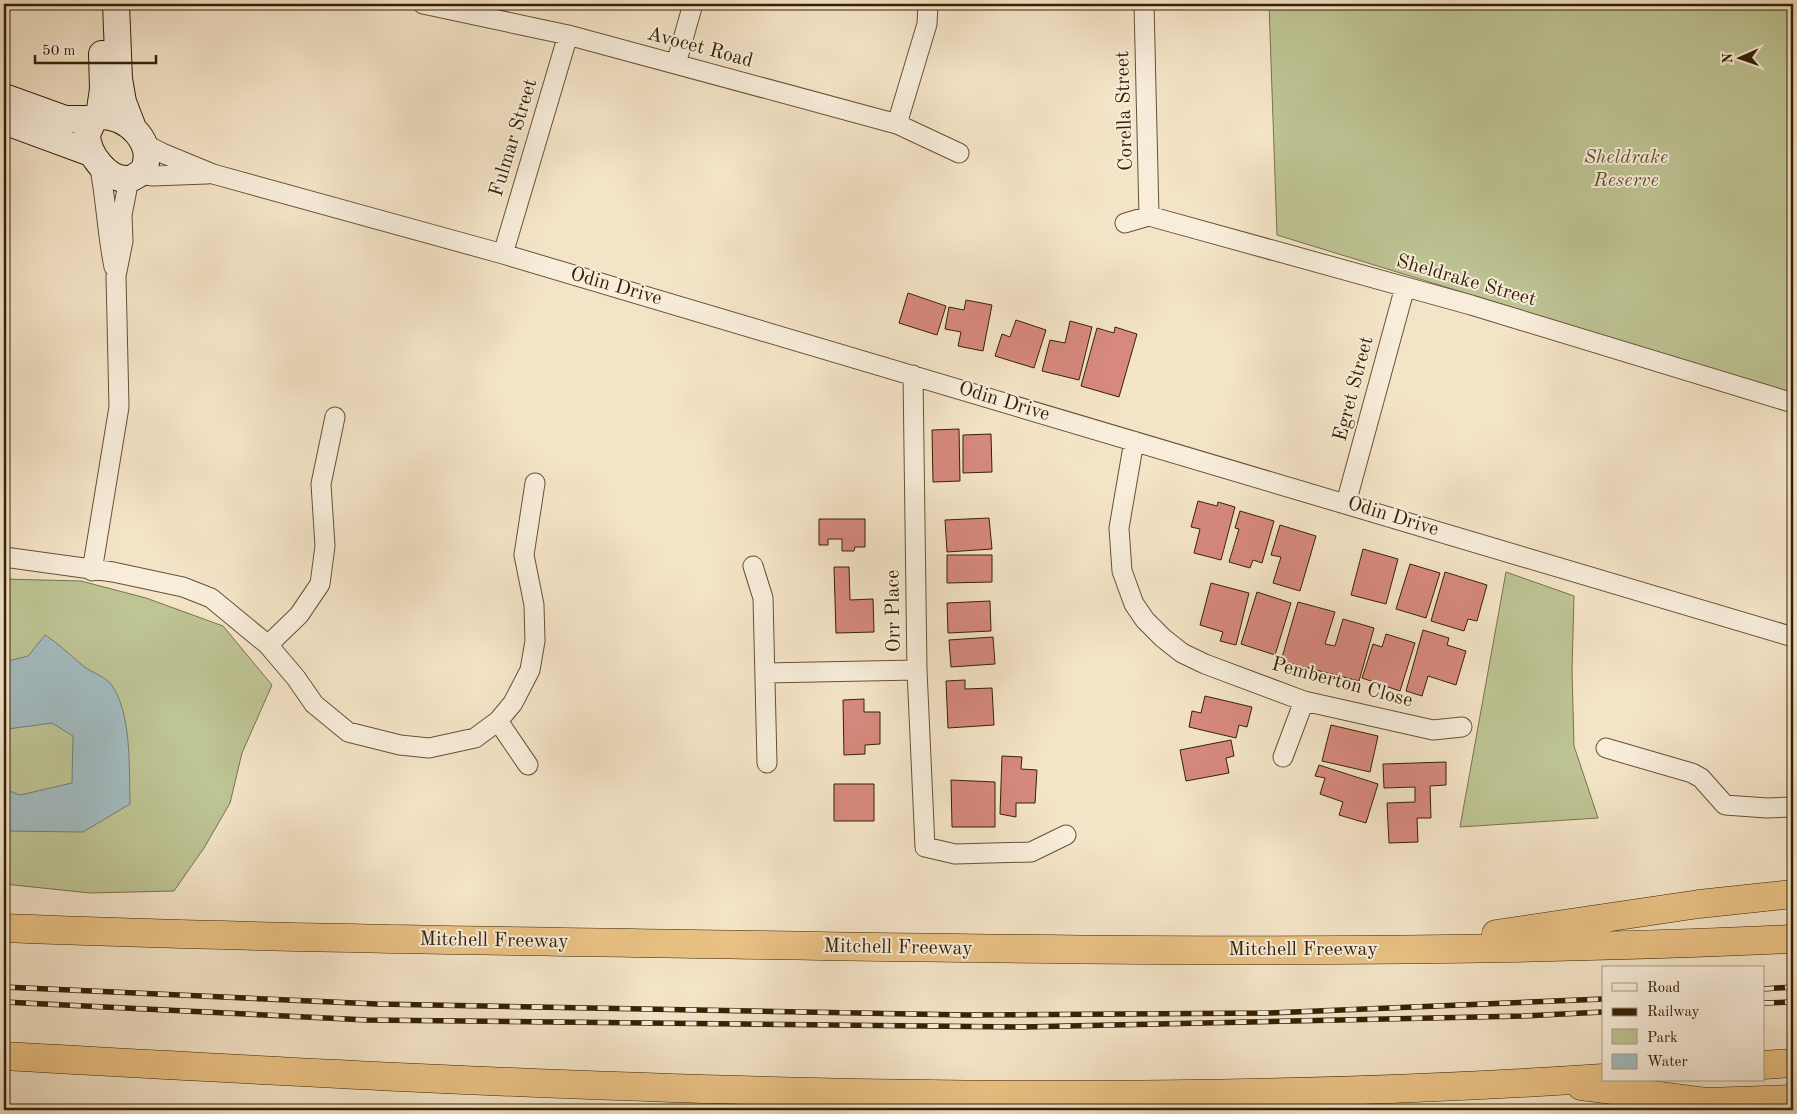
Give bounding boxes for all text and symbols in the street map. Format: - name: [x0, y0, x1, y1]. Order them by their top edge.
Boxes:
- street label: Avocet Road: [645, 24, 755, 72]
- scale bar: [35, 32, 156, 64]
- north arrow: [1714, 32, 1764, 82]
- text: 50 m: [42, 44, 76, 59]
- street label: Corella Street: [1113, 51, 1137, 171]
- text: N: [1721, 53, 1735, 64]
- street label: Fulmar Street: [487, 77, 541, 199]
- park label: Sheldrake Reserve: [1584, 148, 1668, 191]
- street label: Sheldrake Street: [1394, 251, 1538, 311]
- street label: Odin Drive: [568, 264, 664, 310]
- street label: Egret Street: [1330, 334, 1378, 444]
- street label: Odin Drive: [956, 379, 1052, 425]
- street label: Odin Drive: [1345, 494, 1441, 540]
- street label: Orr Place: [883, 569, 905, 653]
- street label: Pemberton Close: [1269, 655, 1415, 711]
- street label: Mitchell Freeway: [419, 930, 569, 952]
- street label: Mitchell Freeway: [823, 937, 973, 959]
- street label: Mitchell Freeway: [1228, 940, 1378, 960]
- legend: [1602, 966, 1764, 1082]
- text: Road: [1647, 981, 1681, 996]
- text: Railway: [1647, 1005, 1700, 1020]
- text: Park: [1647, 1031, 1678, 1046]
- text: Water: [1647, 1055, 1688, 1070]

